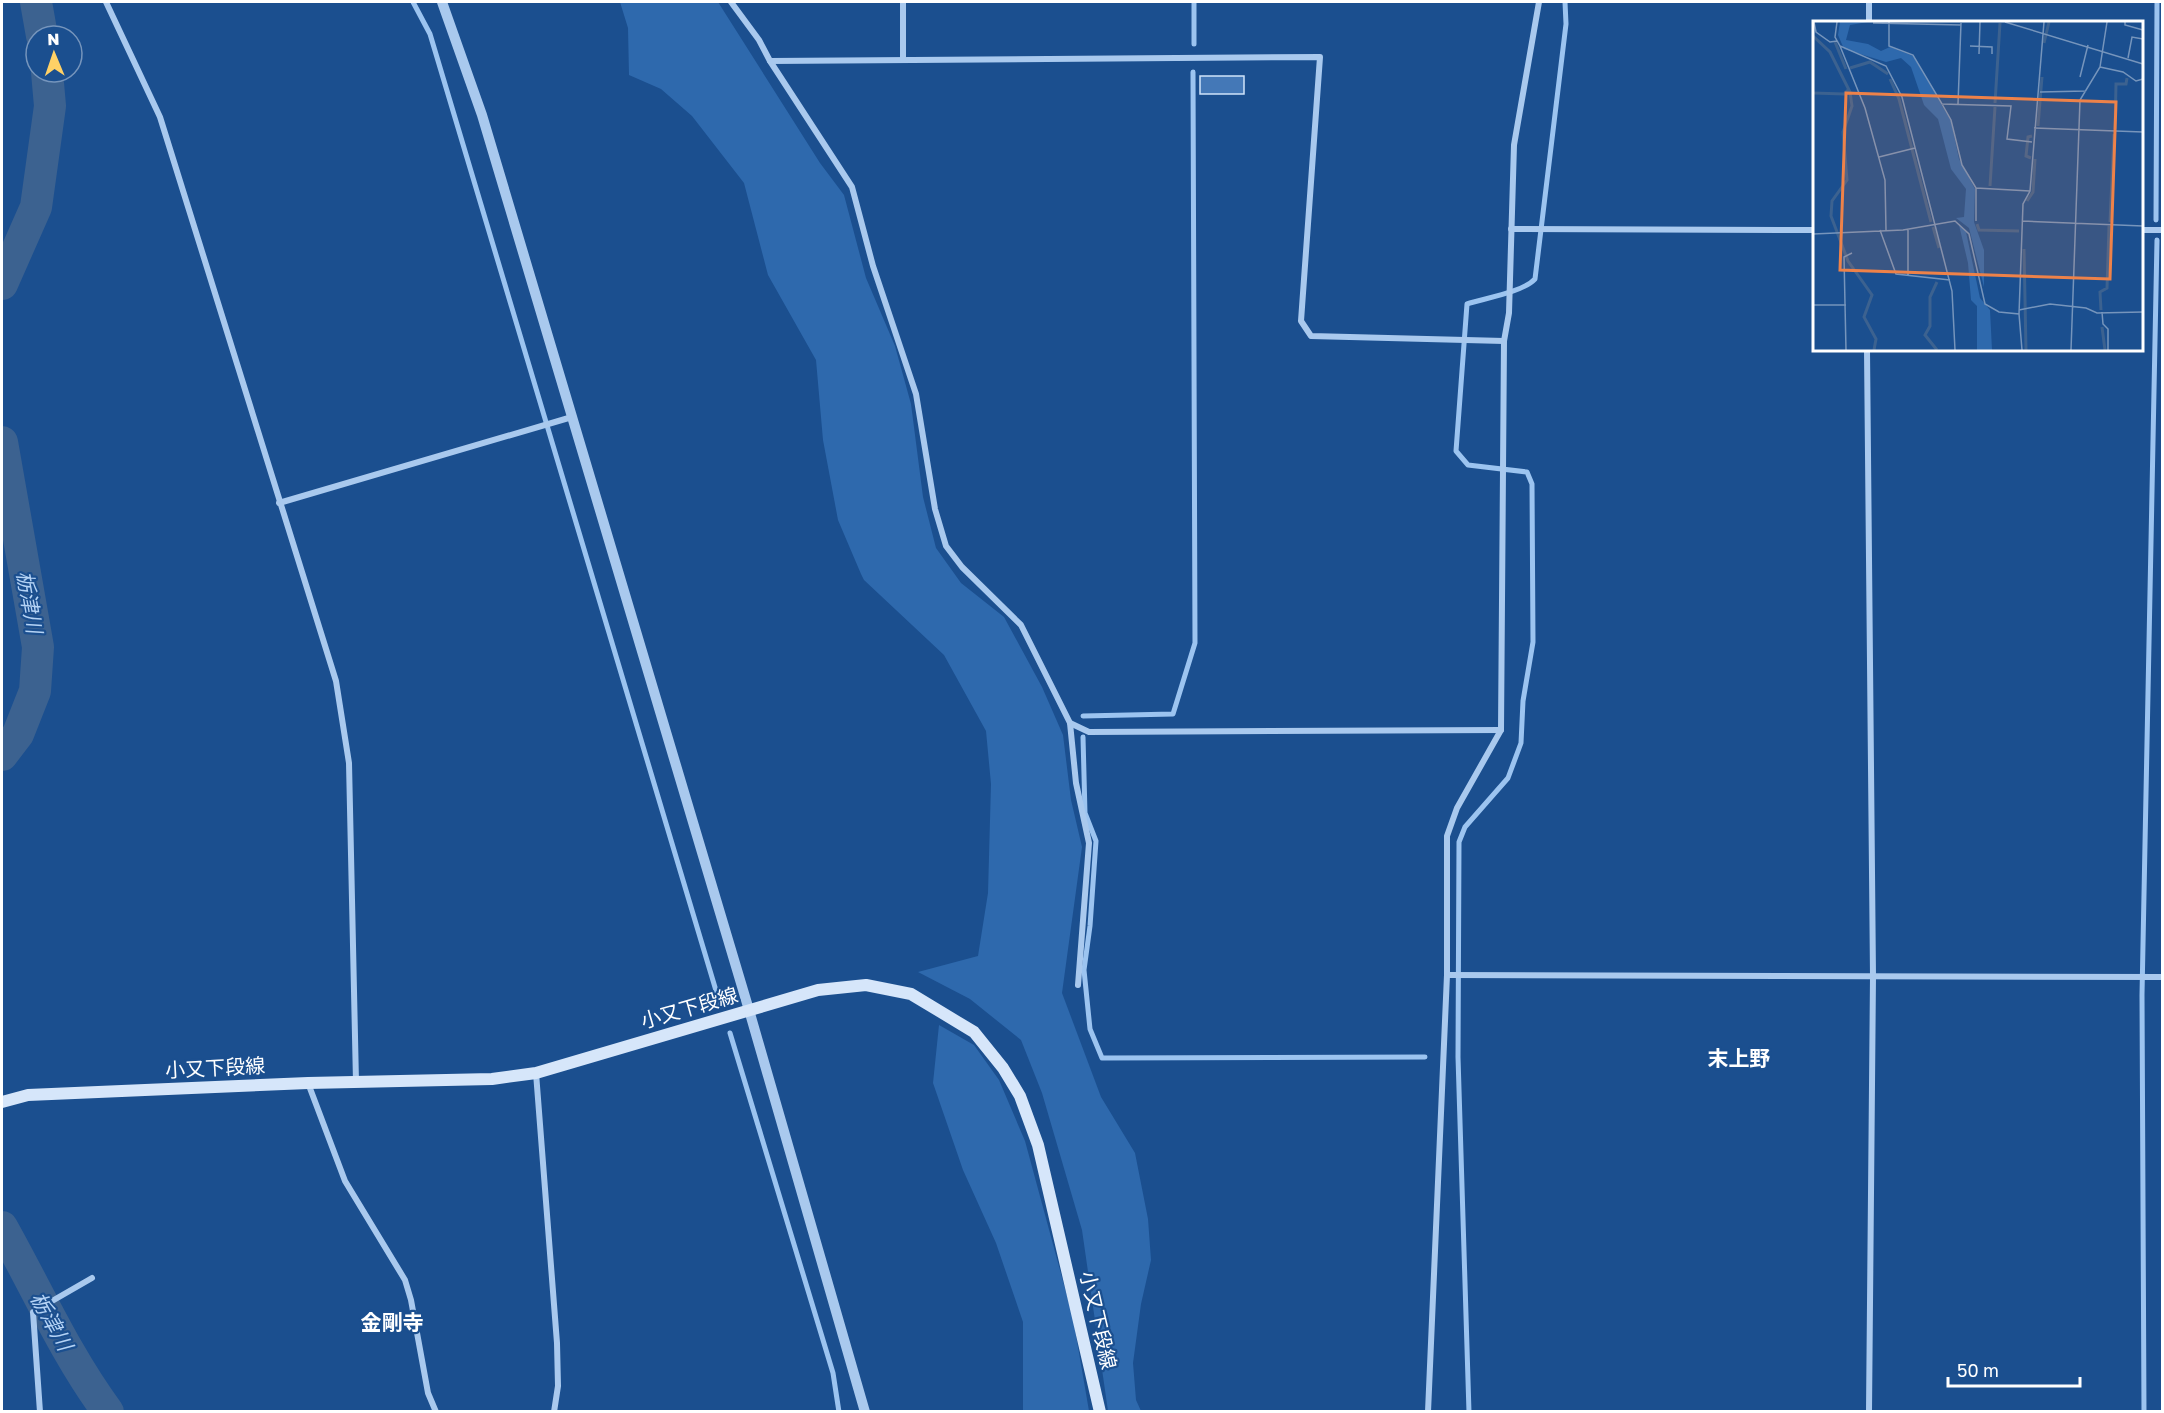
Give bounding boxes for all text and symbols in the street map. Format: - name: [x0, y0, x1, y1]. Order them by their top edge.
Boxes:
- inset map: [1813, 21, 2143, 351]
- north arrow: [24, 24, 84, 84]
- text: N: [47, 29, 60, 49]
- water label: 栃津川: [12, 569, 49, 637]
- street label: 小又下段線: [638, 982, 740, 1032]
- district label: 末上野: [1708, 1045, 1771, 1071]
- street label: 小又下段線: [164, 1052, 266, 1082]
- street label: 小又下段線: [1076, 1269, 1122, 1371]
- water label: 栃津川: [25, 1287, 80, 1357]
- district label: 金剛寺: [361, 1309, 424, 1335]
- scale bar: [1948, 1350, 2080, 1388]
- text: 50 m: [1957, 1359, 1999, 1381]

